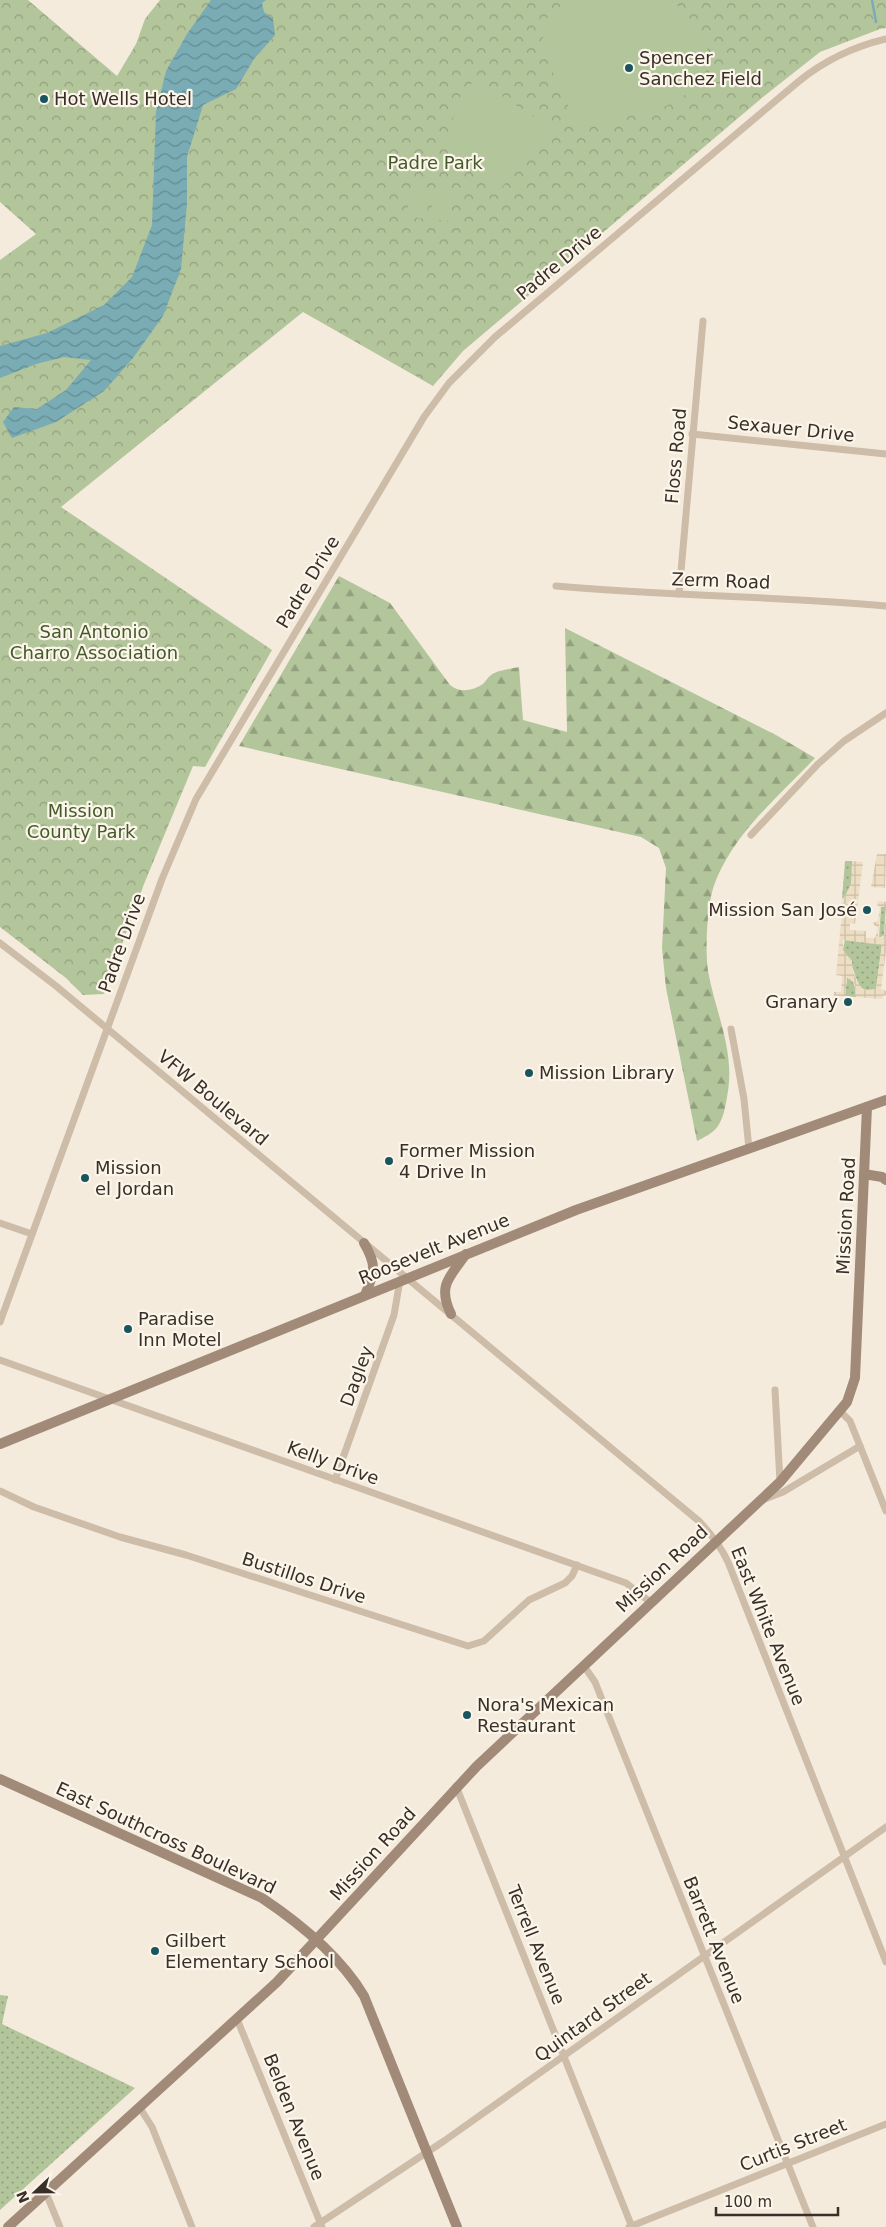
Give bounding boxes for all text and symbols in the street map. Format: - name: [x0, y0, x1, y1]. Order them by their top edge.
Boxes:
- place label: Spencer Sanchez Field: [639, 47, 762, 89]
- marker: Spencer Sanchez Field: [623, 62, 635, 74]
- place label: Hot Wells Hotel: [54, 88, 192, 109]
- marker: Hot Wells Hotel: [38, 93, 50, 105]
- park label: Padre Park: [387, 152, 483, 173]
- street label: Padre Drive: [512, 221, 605, 304]
- street label: Floss Road: [661, 407, 690, 505]
- street label: Sexauer Drive: [727, 411, 856, 446]
- street label: Padre Drive: [272, 532, 343, 632]
- street label: Zerm Road: [671, 568, 771, 593]
- park label: San Antonio Charro Association: [10, 621, 178, 663]
- park label: Mission County Park: [27, 800, 136, 842]
- street label: Padre Drive: [94, 890, 149, 995]
- place label: Mission San José: [708, 899, 857, 920]
- marker: Mission San José: [861, 904, 873, 916]
- place label: Granary: [765, 991, 838, 1012]
- marker: Granary: [842, 996, 854, 1008]
- street label: VFW Boulevard: [154, 1045, 273, 1150]
- place label: Mission Library: [539, 1062, 675, 1083]
- marker: Mission Library: [523, 1067, 535, 1079]
- place label: Former Mission 4 Drive In: [399, 1140, 535, 1182]
- marker: Former Mission 4 Drive In: [383, 1155, 395, 1167]
- place label: Mission el Jordan: [95, 1157, 174, 1199]
- street label: Mission Road: [832, 1157, 859, 1275]
- marker: Mission el Jordan: [79, 1172, 91, 1184]
- street label: Roosevelt Avenue: [355, 1209, 512, 1288]
- place label: Paradise Inn Motel: [138, 1308, 222, 1350]
- marker: Paradise Inn Motel: [122, 1323, 134, 1335]
- street label: Dagley: [336, 1342, 377, 1409]
- street label: Kelly Drive: [284, 1436, 382, 1489]
- street label: Mission Road: [611, 1521, 712, 1616]
- street label: East White Avenue: [727, 1543, 810, 1708]
- street label: Bustillos Drive: [239, 1548, 369, 1607]
- place label: Nora's Mexican Restaurant: [477, 1694, 614, 1736]
- marker: Nora's Mexican Restaurant: [461, 1709, 473, 1721]
- street label: East Southcross Boulevard: [53, 1777, 280, 1898]
- street label: Mission Road: [325, 1803, 420, 1904]
- street label: Barrett Avenue: [679, 1873, 750, 2006]
- street label: Terrell Avenue: [503, 1881, 570, 2008]
- place label: Gilbert Elementary School: [165, 1930, 334, 1972]
- marker: Gilbert Elementary School: [149, 1945, 161, 1957]
- street label: Quintard Street: [530, 1967, 655, 2066]
- street label: Belden Avenue: [259, 2050, 329, 2183]
- street label: Curtis Street: [736, 2114, 849, 2175]
- north arrow: [10, 2167, 60, 2217]
- scale bar: [716, 2184, 838, 2216]
- text: N: [13, 2188, 33, 2205]
- text: 100 m: [724, 2193, 772, 2211]

